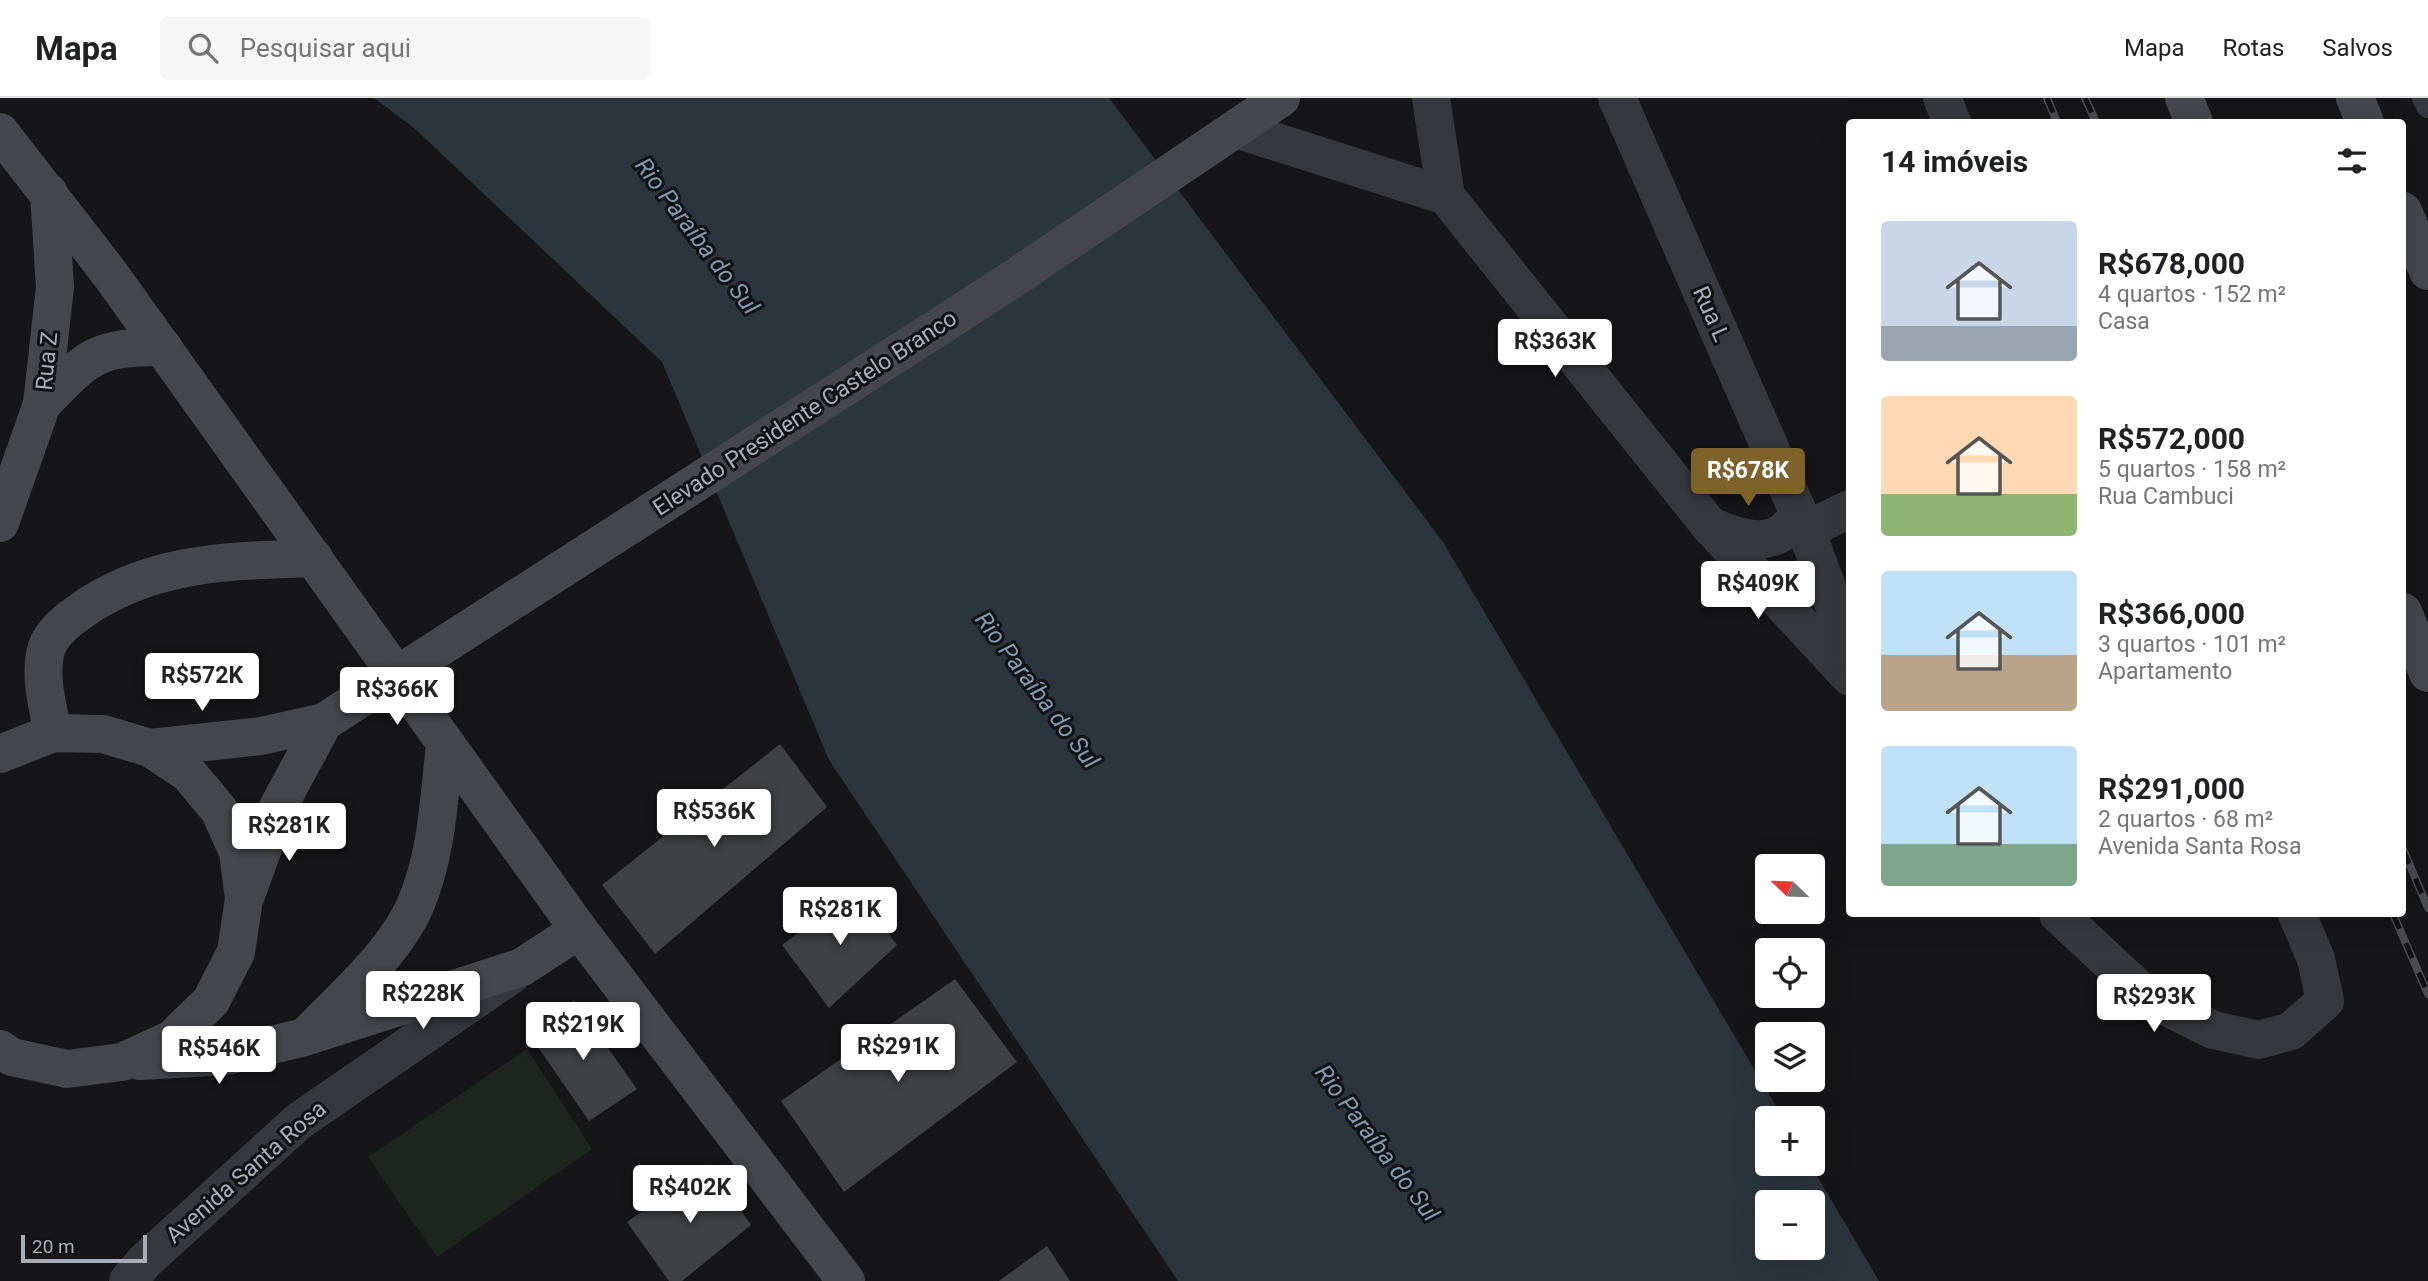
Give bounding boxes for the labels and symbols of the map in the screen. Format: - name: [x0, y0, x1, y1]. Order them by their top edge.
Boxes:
- water label: Rio Paraíba do Sul: [629, 152, 765, 320]
- street label: Rua L: [1687, 282, 1735, 346]
- street label: Elevado Presidente Castelo Branco: [648, 305, 962, 521]
- pin: R$363K: [1498, 320, 1612, 379]
- street label: Rua Z: [30, 330, 64, 392]
- pin: R$678K: [1691, 448, 1805, 508]
- pin: R$409K: [1701, 561, 1815, 621]
- water label: Rio Paraíba do Sul: [969, 606, 1105, 774]
- pin: R$572K: [145, 654, 259, 713]
- pin: R$366K: [340, 668, 454, 727]
- pin: R$536K: [657, 790, 771, 849]
- pin: R$281K: [232, 804, 346, 863]
- north arrow: [1755, 854, 1825, 924]
- pin: R$281K: [783, 888, 897, 947]
- pin: R$228K: [366, 972, 480, 1031]
- pin: R$293K: [2097, 974, 2211, 1034]
- pin: R$219K: [526, 1002, 640, 1062]
- pin: R$291K: [841, 1024, 955, 1084]
- pin: R$546K: [162, 1026, 276, 1086]
- water label: Rio Paraíba do Sul: [1309, 1059, 1445, 1227]
- street label: Avenida Santa Rosa: [160, 1095, 332, 1249]
- pin: R$402K: [633, 1166, 747, 1225]
- scale bar: [21, 1232, 147, 1264]

